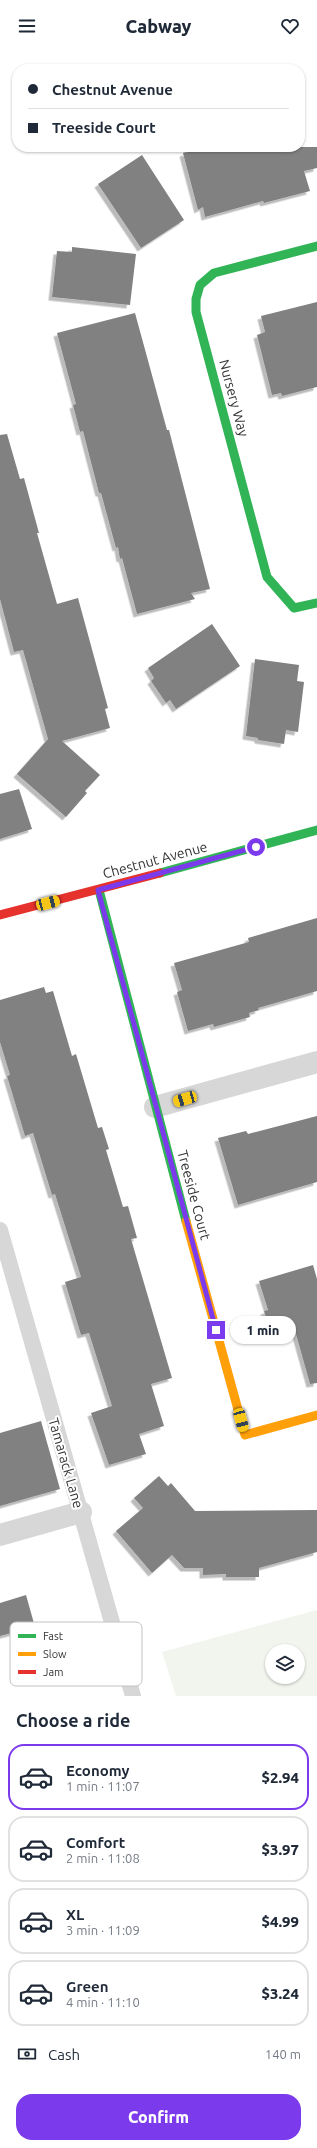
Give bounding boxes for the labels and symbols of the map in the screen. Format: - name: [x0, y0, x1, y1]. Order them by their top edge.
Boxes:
- street label: Nursery Way: [216, 358, 252, 439]
- street label: Chestnut Avenue: [101, 838, 209, 882]
- route start: [247, 838, 265, 856]
- car: [35, 894, 61, 912]
- car: [172, 1090, 198, 1108]
- street label: Treeside Court: [174, 1148, 214, 1242]
- callout: 1 min: [230, 1316, 296, 1344]
- route end: [207, 1321, 225, 1339]
- car: [232, 1407, 250, 1433]
- street label: Tamarack Lane: [45, 1416, 87, 1510]
- legend: [10, 1622, 142, 1686]
- text: Fast: [43, 1630, 64, 1642]
- text: Slow: [43, 1648, 67, 1660]
- text: Jam: [43, 1666, 64, 1678]

